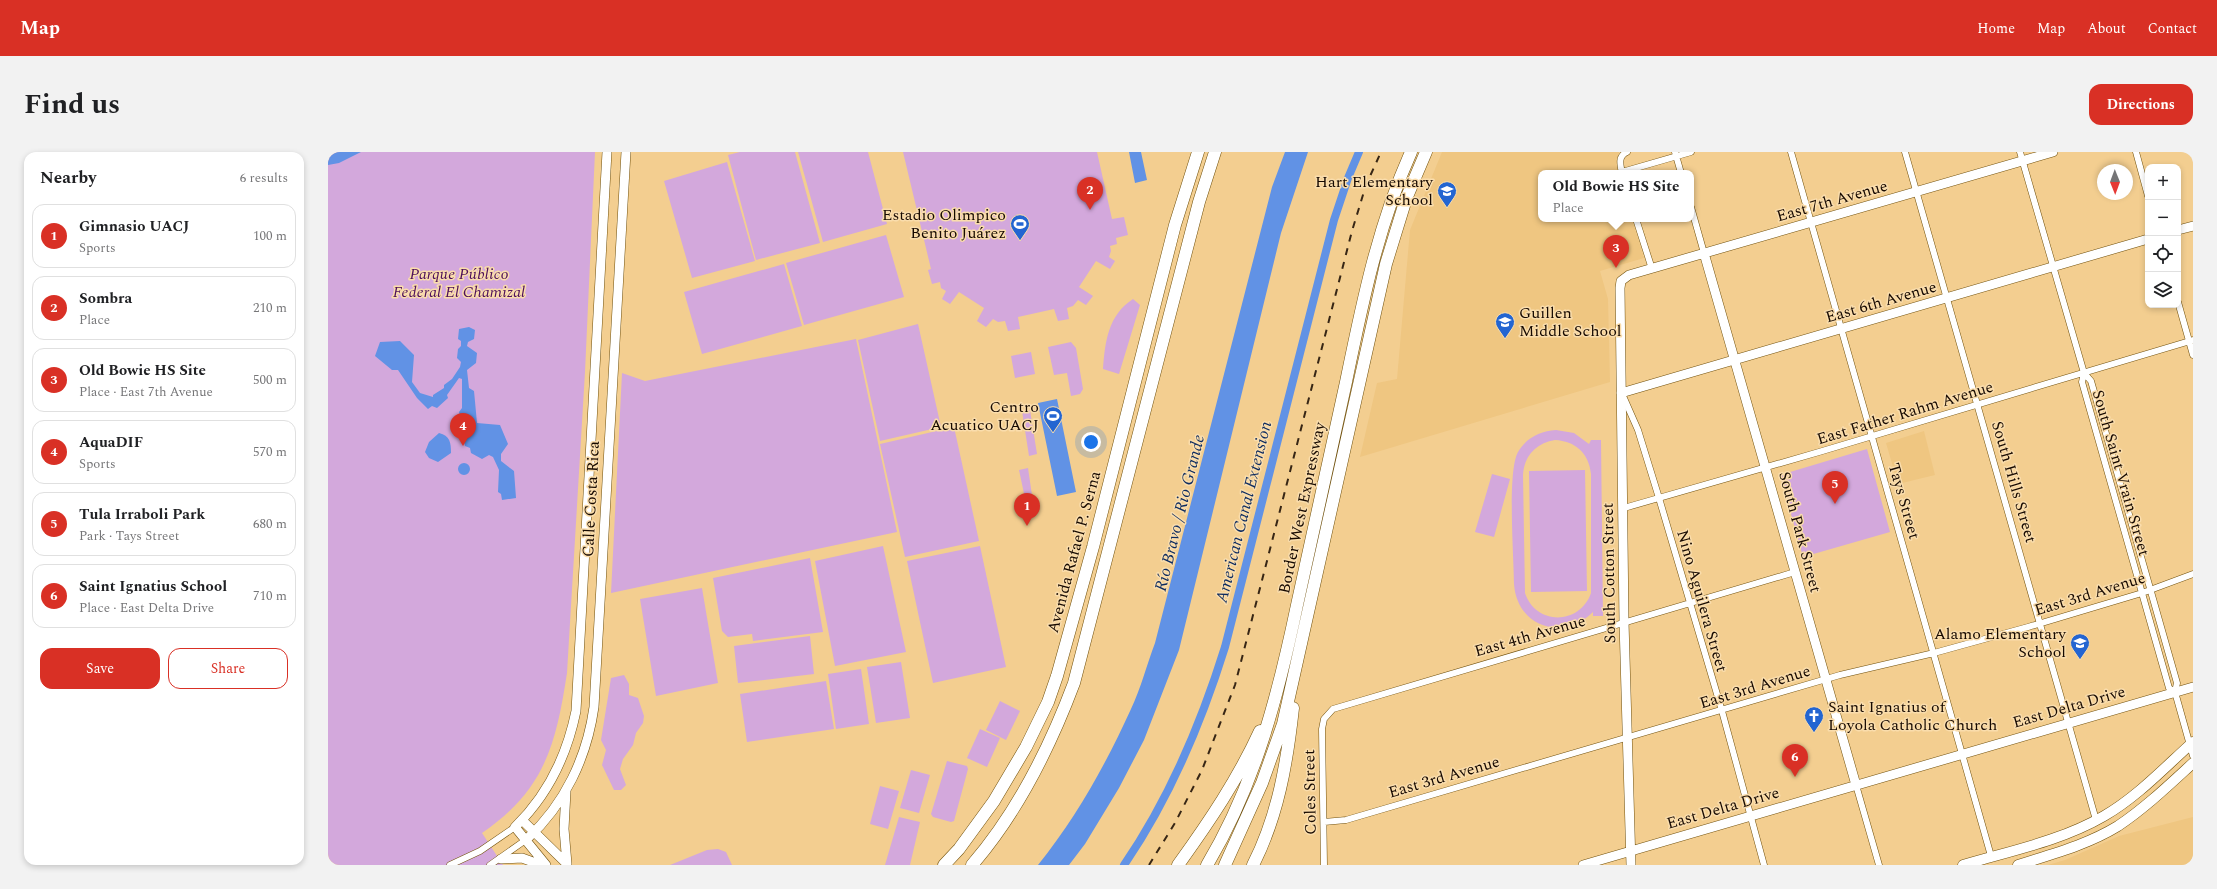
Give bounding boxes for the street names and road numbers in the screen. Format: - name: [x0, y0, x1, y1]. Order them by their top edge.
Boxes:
- street label: East 7th Avenue: [1774, 174, 1890, 228]
- street label: East 6th Avenue: [1823, 275, 1939, 329]
- street label: East Father Rahm Avenue: [1814, 375, 1996, 451]
- street label: South Saint Vrain Street: [2086, 387, 2156, 559]
- street label: South Hills Street: [1985, 418, 2043, 546]
- street label: Border West Expressway: [1272, 419, 1332, 596]
- street label: Calle Costa Rica: [576, 440, 606, 558]
- street label: Tays Street: [1882, 460, 1926, 542]
- street label: Avenida Rafael P. Serna: [1041, 468, 1107, 636]
- street label: South Park Street: [1772, 469, 1828, 596]
- street label: South Cotton Street: [1596, 502, 1622, 644]
- street label: Nino Aguilera Street: [1670, 527, 1734, 675]
- street label: East 3rd Avenue: [2032, 566, 2148, 622]
- street label: East 4th Avenue: [1472, 609, 1588, 663]
- street label: East 3rd Avenue: [1697, 659, 1813, 715]
- street label: East Delta Drive: [2010, 679, 2128, 735]
- street label: Coles Street: [1297, 749, 1323, 835]
- street label: East 3rd Avenue: [1386, 750, 1502, 804]
- street label: East Delta Drive: [1664, 780, 1782, 836]

